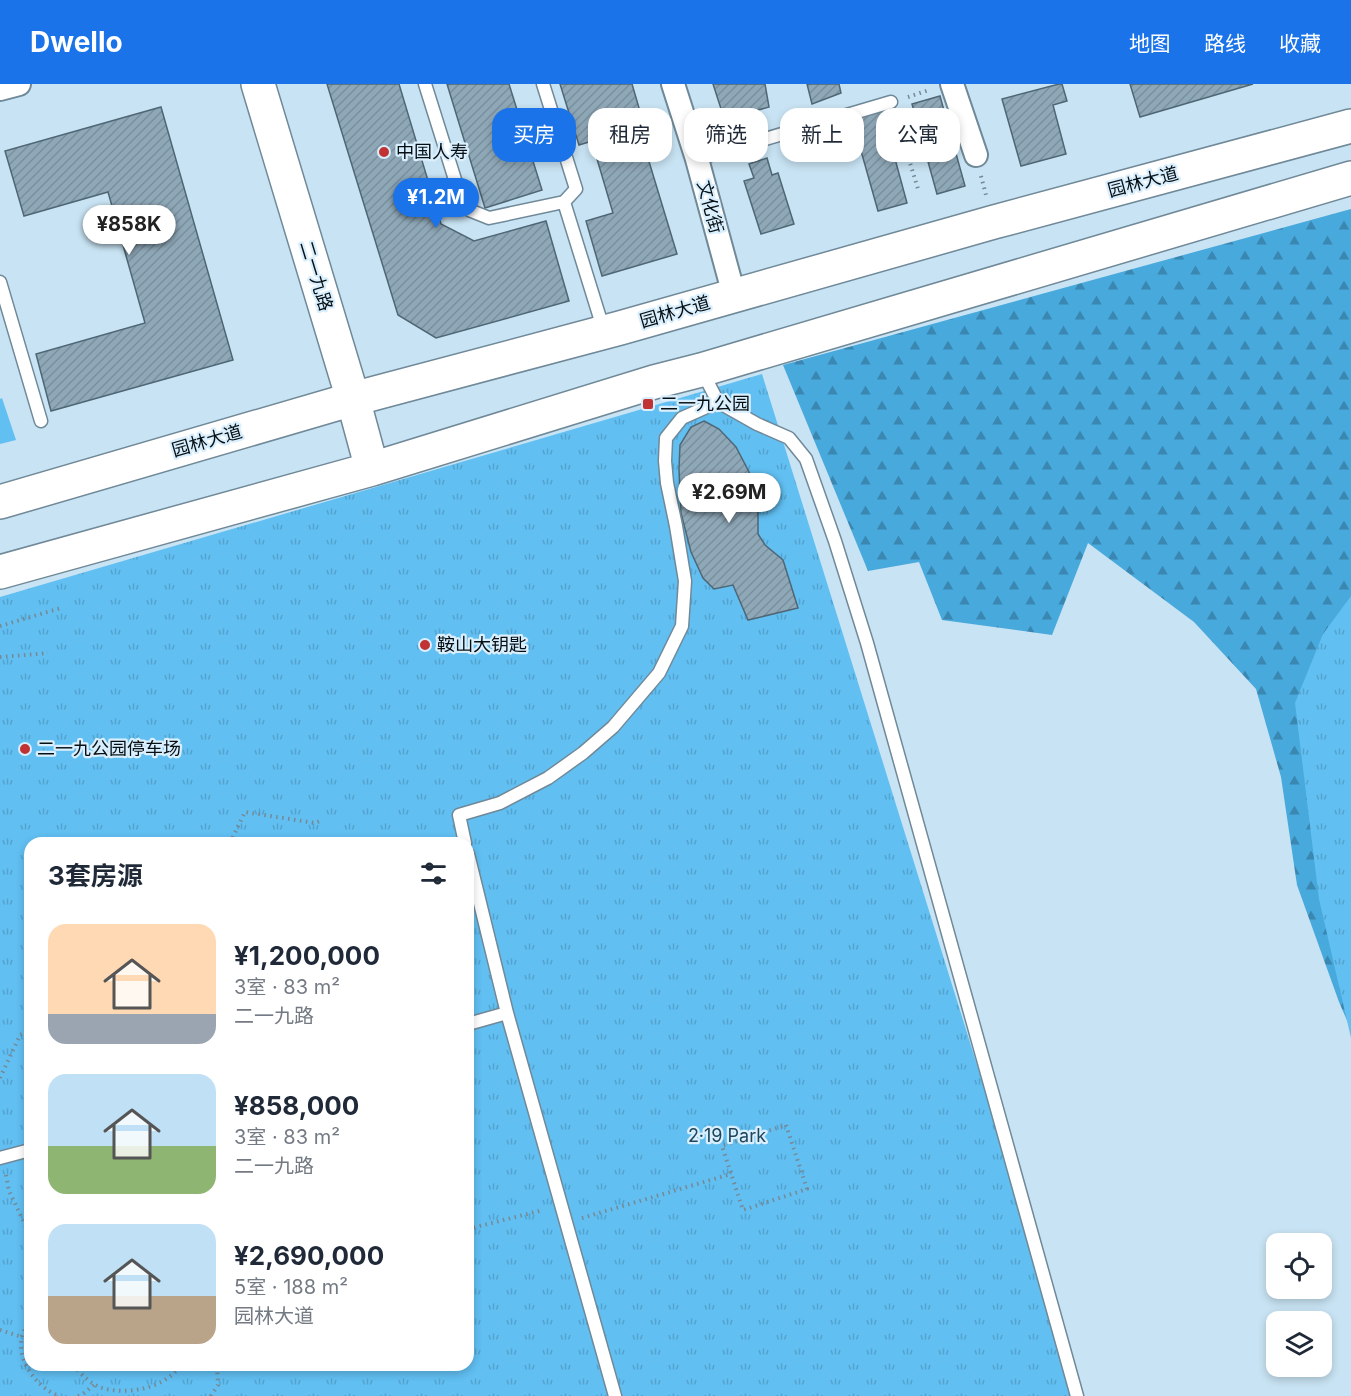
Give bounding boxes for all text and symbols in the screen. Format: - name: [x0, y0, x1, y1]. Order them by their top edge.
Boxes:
- text: Dwello: [30, 25, 123, 59]
- text: 地图: [1129, 31, 1171, 56]
- text: 路线: [1204, 31, 1246, 56]
- text: 收藏: [1279, 31, 1321, 56]
- chip: 买房: [492, 108, 576, 162]
- chip: 租房: [588, 108, 672, 162]
- chip: 筛选: [684, 108, 768, 162]
- chip: 新上: [780, 108, 864, 162]
- chip: 公寓: [876, 108, 960, 162]
- place label: 中国人寿: [396, 141, 468, 162]
- marker: 中国人寿: [377, 145, 391, 159]
- street label: 园林大道: [1105, 162, 1180, 201]
- pin: ¥1.2M: [394, 178, 478, 229]
- street label: 文化街: [693, 178, 728, 236]
- text: ¥1.2M: [407, 185, 465, 209]
- pin: ¥858K: [87, 205, 171, 256]
- text: ¥858K: [97, 212, 161, 236]
- street label: 二一九路: [296, 238, 337, 313]
- street label: 园林大道: [637, 292, 712, 332]
- place label: 二一九公园: [660, 393, 750, 414]
- marker: 二一九公园: [641, 397, 655, 411]
- street label: 园林大道: [169, 421, 244, 461]
- pin: ¥2.69M: [680, 473, 778, 524]
- text: ¥2.69M: [692, 480, 766, 504]
- place label: 鞍山大钥匙: [437, 634, 527, 655]
- marker: 鞍山大钥匙: [418, 638, 432, 652]
- place label: 二一九公园停车场: [37, 738, 181, 759]
- marker: 二一九公园停车场: [18, 742, 32, 756]
- icon: filters: [417, 857, 450, 890]
- text: 3套房源: [48, 860, 143, 891]
- text: ¥1,200,000: [234, 940, 380, 971]
- icon: home: [96, 948, 168, 1020]
- text: 3室 · 83 m²: [234, 975, 340, 999]
- text: 二一九路: [234, 1004, 314, 1028]
- text: ¥858,000: [234, 1090, 359, 1121]
- icon: home: [96, 1098, 168, 1170]
- text: 3室 · 83 m²: [234, 1125, 340, 1149]
- park label: 2·19 Park: [688, 1125, 766, 1146]
- text: 二一九路: [234, 1154, 314, 1178]
- map controls: [1266, 1233, 1332, 1377]
- button: locate: [1266, 1233, 1332, 1299]
- text: ¥2,690,000: [234, 1240, 384, 1271]
- icon: home: [96, 1248, 168, 1320]
- text: 5室 · 188 m²: [234, 1275, 348, 1299]
- text: 园林大道: [234, 1304, 314, 1328]
- button: layers: [1266, 1311, 1332, 1377]

